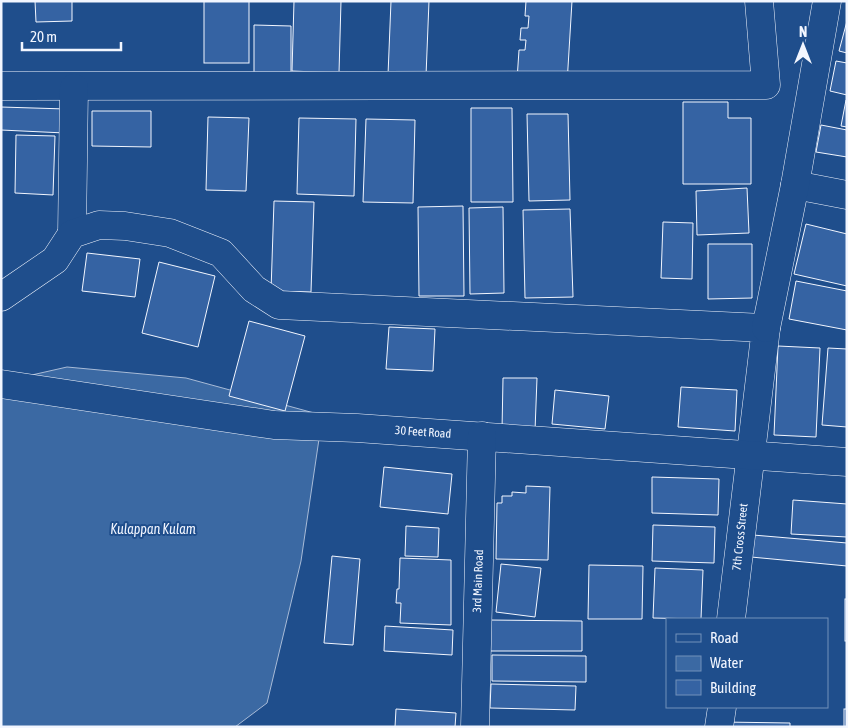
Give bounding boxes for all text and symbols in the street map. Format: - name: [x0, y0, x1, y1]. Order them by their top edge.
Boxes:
- scale bar: [22, 20, 121, 52]
- north arrow: [778, 20, 828, 70]
- text: N: [799, 24, 807, 40]
- text: 20 m: [30, 28, 57, 45]
- street label: 30 Feet Road: [394, 423, 452, 441]
- street label: 7th Cross Street: [730, 502, 751, 571]
- water label: Kulappan Kulam: [110, 521, 196, 537]
- street label: 3rd Main Road: [470, 549, 486, 613]
- legend: [666, 618, 828, 708]
- text: Road: [710, 629, 739, 646]
- text: Water: [710, 654, 743, 671]
- text: Building: [710, 679, 756, 696]

